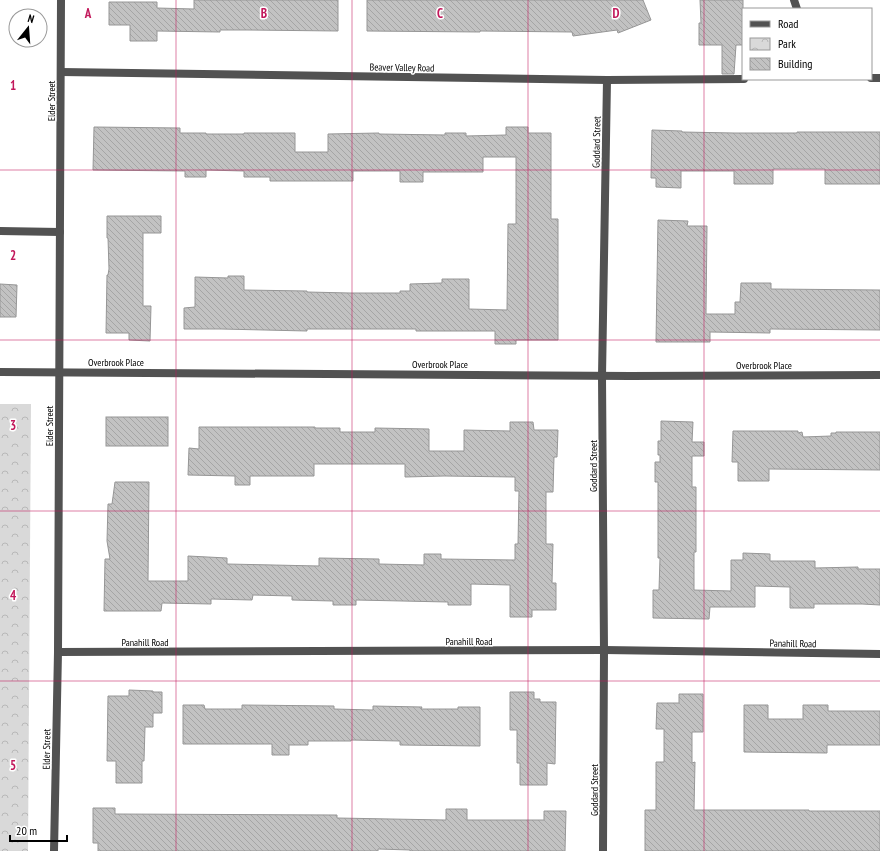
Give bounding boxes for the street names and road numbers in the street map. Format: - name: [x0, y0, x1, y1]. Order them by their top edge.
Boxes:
- street label: Beaver Valley Road: [369, 60, 435, 75]
- street label: Elder Street: [45, 80, 58, 121]
- street label: Goddard Street: [590, 116, 603, 168]
- street label: Overbrook Place: [88, 356, 144, 369]
- street label: Overbrook Place: [412, 358, 468, 371]
- street label: Overbrook Place: [736, 359, 792, 372]
- street label: Elder Street: [43, 405, 56, 446]
- street label: Goddard Street: [587, 440, 600, 492]
- street label: Panahill Road: [445, 635, 493, 648]
- street label: Panahill Road: [121, 636, 169, 649]
- street label: Panahill Road: [769, 637, 817, 650]
- street label: Elder Street: [40, 728, 53, 769]
- street label: Goddard Street: [588, 764, 601, 816]

